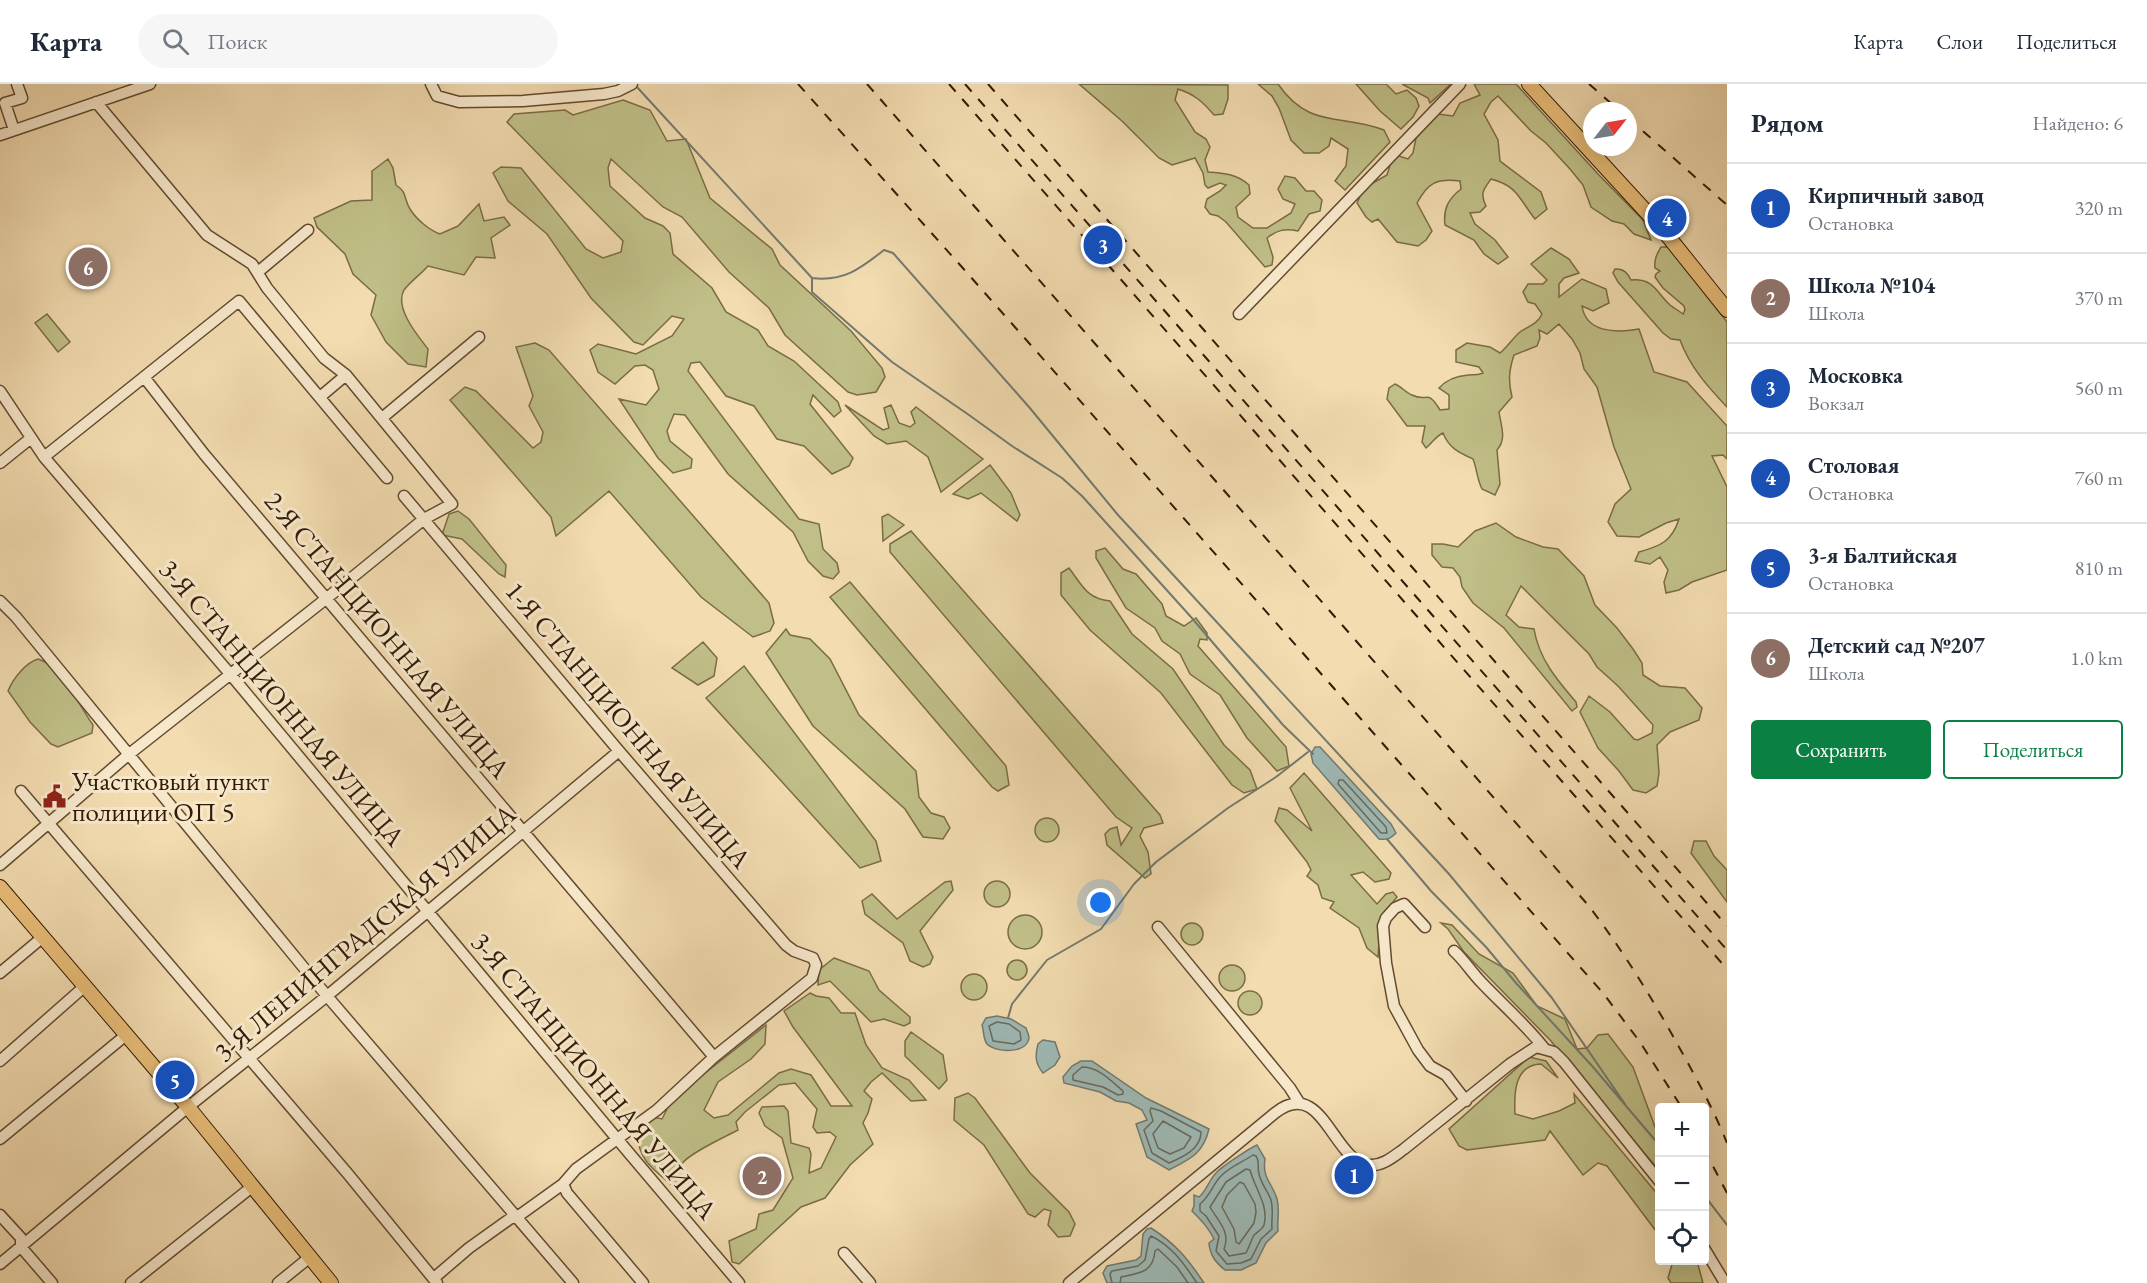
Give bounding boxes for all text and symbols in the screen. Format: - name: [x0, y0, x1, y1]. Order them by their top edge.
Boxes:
- search box: [138, 14, 558, 68]
- text: Карта: [30, 23, 102, 59]
- icon: search: [159, 25, 192, 58]
- text: Поиск: [207, 27, 267, 56]
- text: Карта: [1853, 28, 1903, 55]
- text: Слои: [1936, 28, 1983, 55]
- text: Поделиться: [2016, 28, 2117, 55]
- north arrow: [1583, 102, 1637, 156]
- text: Рядом: [1751, 106, 1824, 140]
- text: Найдено: 6: [2032, 110, 2123, 136]
- text: Кирпичный завод: [1808, 181, 1984, 210]
- text: 1: [1765, 195, 1776, 221]
- text: 320 m: [2075, 195, 2123, 221]
- pin: 4: [1648, 196, 1686, 240]
- text: Остановка: [1808, 210, 1894, 236]
- pin: 3: [1084, 222, 1122, 268]
- pin: 6: [68, 244, 107, 290]
- text: Школа №104: [1808, 271, 1935, 300]
- text: 2: [1765, 285, 1776, 311]
- text: 370 m: [2075, 285, 2123, 311]
- text: Школа: [1808, 300, 1865, 326]
- text: Московка: [1808, 361, 1903, 390]
- text: 3: [1765, 375, 1776, 401]
- text: 560 m: [2075, 375, 2123, 401]
- text: Вокзал: [1808, 390, 1864, 416]
- text: Столовая: [1808, 451, 1899, 480]
- text: 4: [1765, 465, 1776, 491]
- text: 760 m: [2075, 465, 2123, 491]
- text: Остановка: [1808, 480, 1894, 506]
- street label: 2-Я СТАНЦИОННАЯ УЛИЦА: [257, 484, 518, 786]
- text: 3-я Балтийская: [1808, 541, 1957, 570]
- street label: 3-Я СТАНЦИОННАЯ УЛИЦА: [152, 552, 413, 854]
- text: 5: [1765, 555, 1776, 581]
- text: 810 m: [2075, 555, 2123, 581]
- text: Остановка: [1808, 570, 1894, 596]
- street label: 1-Я СТАНЦИОННАЯ УЛИЦА: [498, 574, 759, 876]
- text: Детский сад №207: [1808, 631, 1985, 660]
- text: 6: [1765, 645, 1776, 671]
- text: 1.0 km: [2070, 645, 2123, 671]
- text: Школа: [1808, 660, 1865, 686]
- button: Сохранить: [1751, 720, 1931, 779]
- button: Поделиться: [1943, 720, 2123, 779]
- place label: Участковый пункт полиции ОП 5: [71, 763, 269, 829]
- public building icon: Участковый пункт полиции ОП 5: [41, 784, 67, 810]
- street label: 3-Я ЛЕНИНГРАДСКАЯ УЛИЦА: [207, 796, 523, 1069]
- your location: [1086, 888, 1115, 917]
- street label: 3-Я СТАНЦИОННАЯ УЛИЦА: [464, 925, 725, 1227]
- pin: 5: [156, 1058, 195, 1102]
- map controls: [1655, 1103, 1709, 1265]
- button: +: [1655, 1103, 1709, 1157]
- pin: 1: [1334, 1152, 1374, 1198]
- pin: 2: [742, 1154, 782, 1198]
- button: −: [1655, 1157, 1709, 1211]
- button: locate: [1655, 1211, 1709, 1265]

